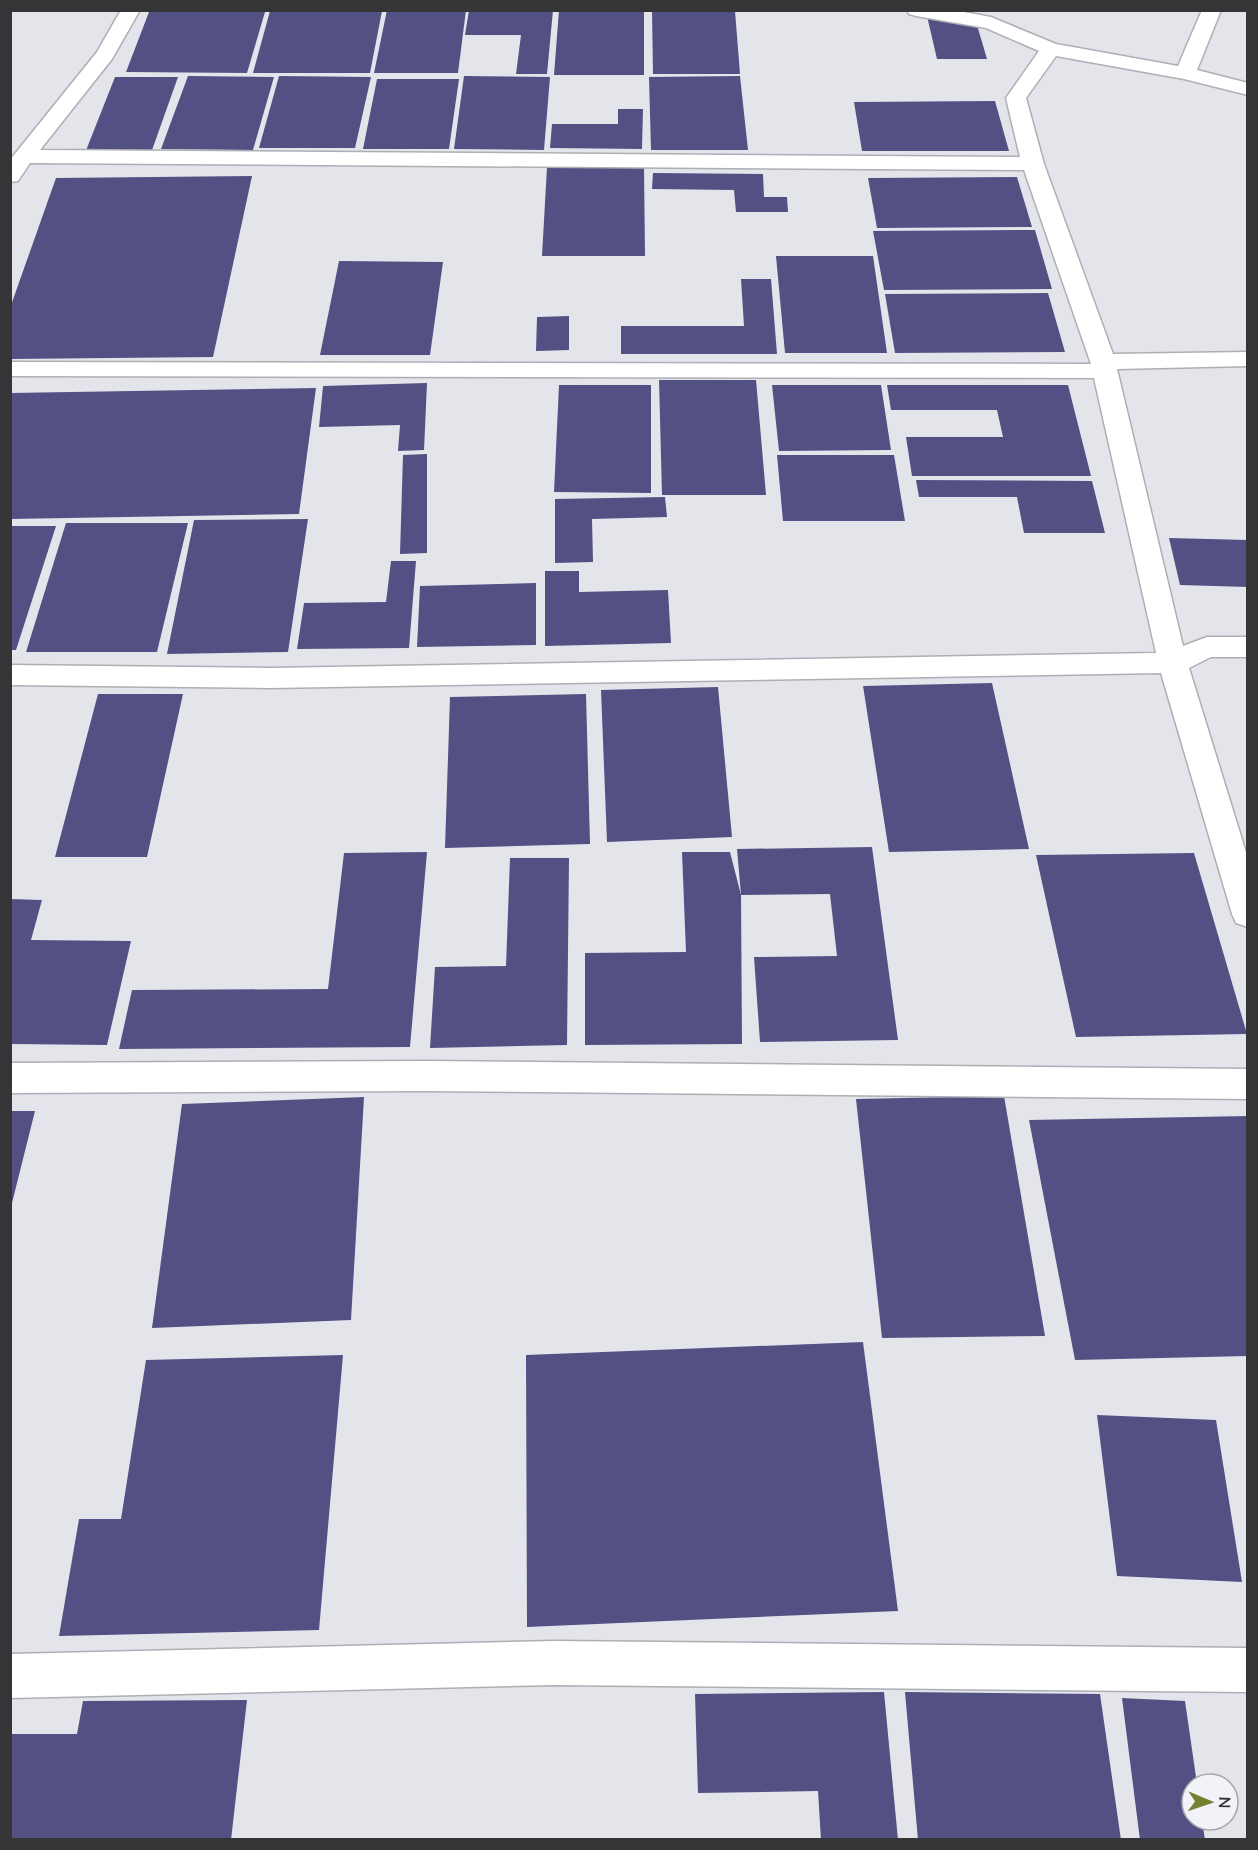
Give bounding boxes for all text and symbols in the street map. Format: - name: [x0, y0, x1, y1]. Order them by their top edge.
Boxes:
- north arrow: [1180, 1772, 1240, 1832]
- text: N: [1213, 1796, 1235, 1809]

